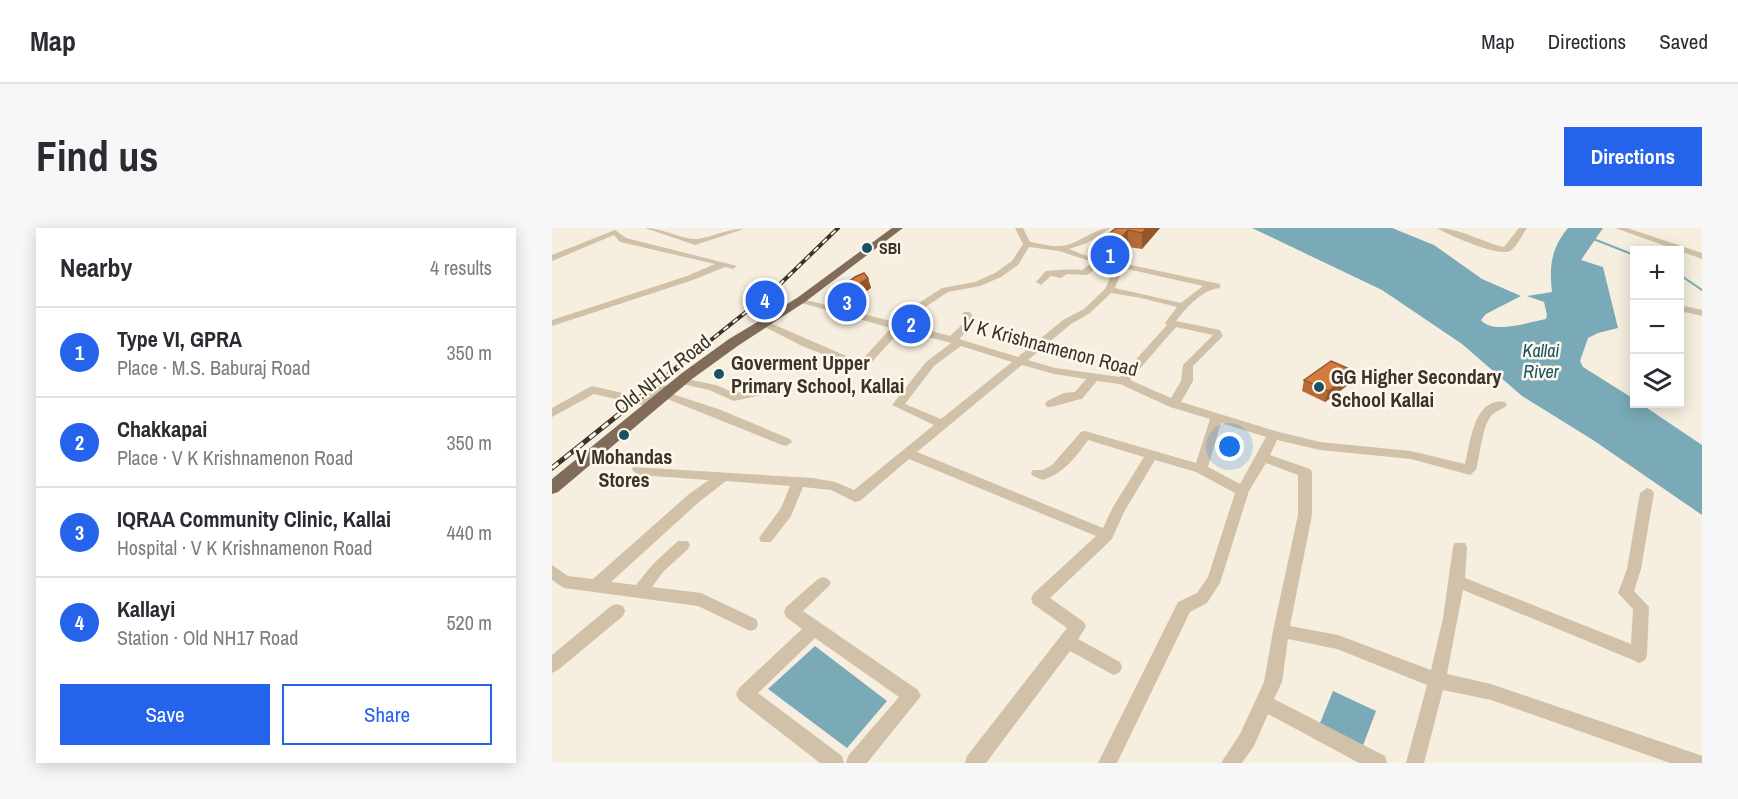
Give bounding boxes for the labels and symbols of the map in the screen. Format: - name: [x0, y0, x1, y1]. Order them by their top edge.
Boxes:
- pin: 1: [1090, 232, 1130, 278]
- place label: SBI: [879, 237, 901, 259]
- marker: SBI: [860, 241, 874, 255]
- pin: 4: [746, 278, 784, 322]
- pin: 3: [828, 280, 866, 325]
- pin: 2: [892, 302, 930, 346]
- street label: V K Krishnamenon Road: [959, 309, 1141, 383]
- street label: Old NH17 Road: [608, 328, 716, 420]
- water label: Kallai River: [1523, 338, 1560, 384]
- place label: Goverment Upper Primary School, Kallai: [731, 349, 904, 399]
- place label: GG Higher Secondary School Kallai: [1331, 363, 1502, 413]
- marker: Goverment Upper Primary School, Kallai: [712, 367, 726, 381]
- marker: GG Higher Secondary School Kallai: [1312, 380, 1326, 394]
- marker: V Mohandas Stores: [617, 428, 631, 442]
- your location: [1215, 432, 1244, 461]
- place label: V Mohandas Stores: [576, 443, 672, 493]

